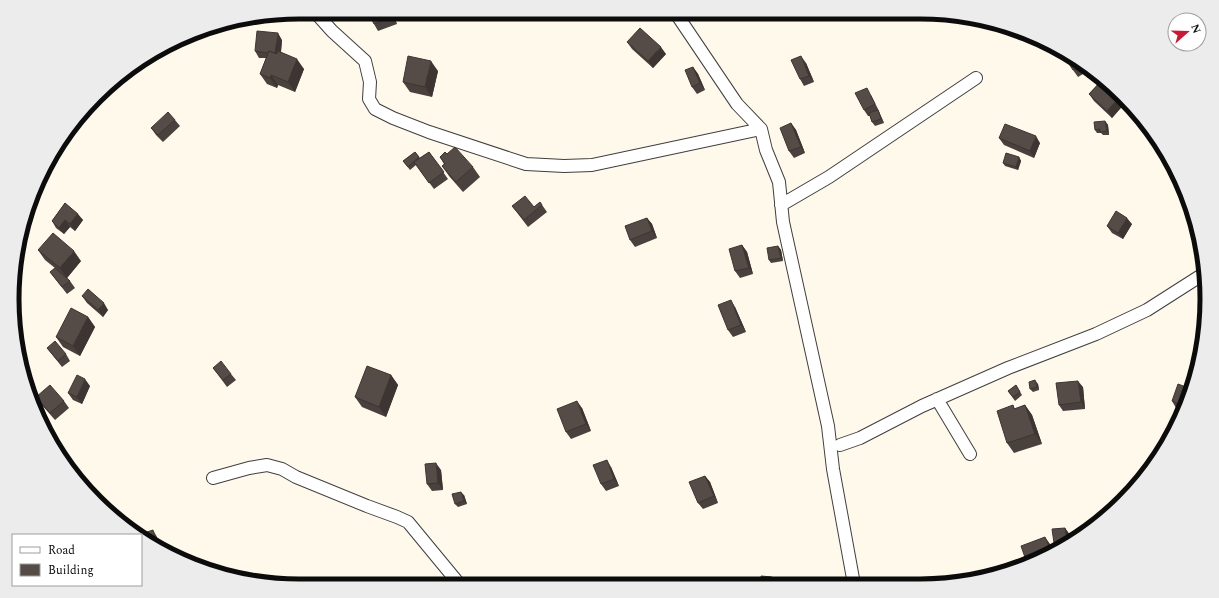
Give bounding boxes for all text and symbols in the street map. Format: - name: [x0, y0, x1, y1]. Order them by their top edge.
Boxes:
- north arrow: [1167, 12, 1207, 52]
- text: N: [1186, 22, 1205, 36]
- legend: [12, 534, 142, 586]
- text: Road: [48, 541, 75, 560]
- text: Building: [48, 561, 94, 580]

